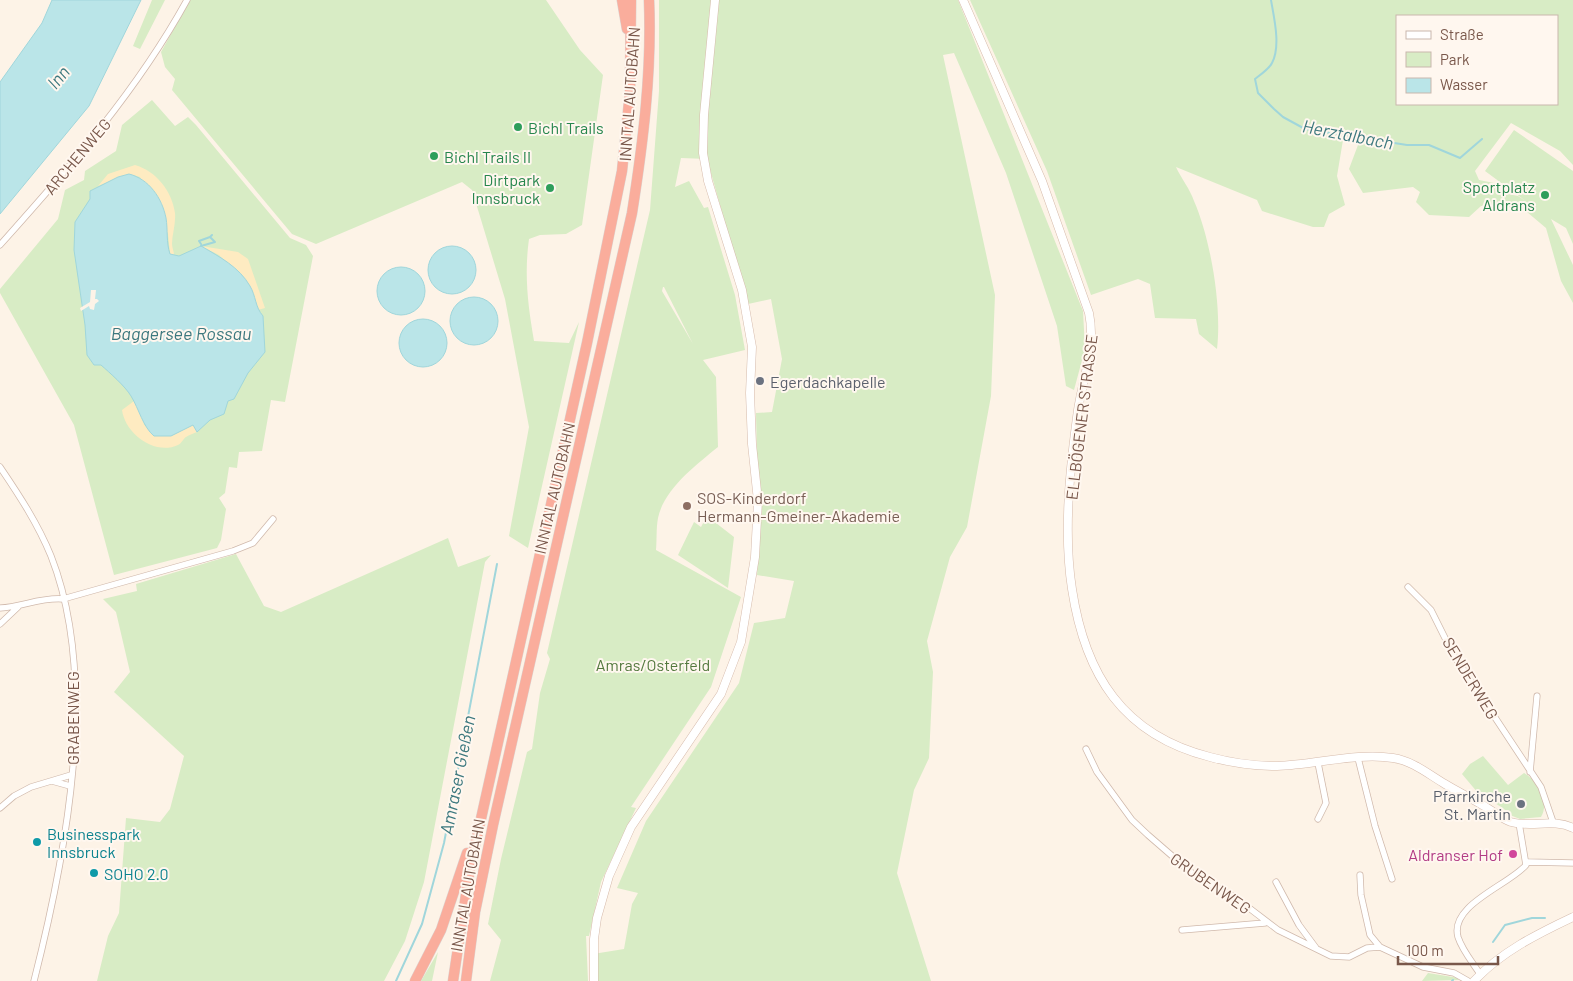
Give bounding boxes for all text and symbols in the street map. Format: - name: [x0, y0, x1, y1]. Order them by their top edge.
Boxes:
- legend: [1396, 15, 1558, 105]
- text: Straße: [1440, 25, 1484, 43]
- street label: INNTAL AUTOBAHN: [615, 26, 643, 162]
- text: Park: [1440, 50, 1470, 68]
- water label: Inn: [42, 61, 74, 93]
- text: Wasser: [1440, 75, 1488, 93]
- street label: ARCHENWEG: [40, 114, 114, 198]
- water label: Herztalbach: [1301, 114, 1395, 154]
- place label: Bichl Trails: [528, 118, 604, 137]
- marker: Bichl Trails: [512, 121, 524, 133]
- place label: Bichl Trails II: [444, 147, 531, 166]
- marker: Bichl Trails II: [428, 150, 440, 162]
- place label: Dirtpark Innsbruck: [471, 170, 540, 207]
- place label: Sportplatz Aldrans: [1463, 177, 1535, 214]
- marker: Dirtpark Innsbruck: [544, 182, 556, 194]
- marker: Sportplatz Aldrans: [1539, 189, 1551, 201]
- water label: Baggersee Rossau: [111, 322, 251, 344]
- street label: ELLBÖGENER STRASSE: [1061, 333, 1101, 501]
- place label: Egerdachkapelle: [770, 372, 886, 391]
- marker: Egerdachkapelle: [754, 375, 766, 387]
- street label: INNTAL AUTOBAHN: [530, 420, 578, 556]
- place label: SOS-Kinderdorf Hermann-Gmeiner-Akademie: [697, 488, 900, 525]
- marker: SOS-Kinderdorf Hermann-Gmeiner-Akademie: [681, 500, 693, 512]
- street label: SENDERWEG: [1439, 634, 1503, 722]
- park label: Amras/Osterfeld: [596, 655, 710, 674]
- street label: GRABENWEG: [63, 671, 82, 765]
- water label: Amraser Gießen: [435, 713, 479, 837]
- place label: Pfarrkirche St. Martin: [1433, 786, 1511, 823]
- marker: Pfarrkirche St. Martin: [1515, 798, 1527, 810]
- street label: INNTAL AUTOBAHN: [446, 817, 488, 953]
- place label: Businesspark Innsbruck: [47, 824, 140, 861]
- marker: Businesspark Innsbruck: [31, 836, 43, 848]
- place label: Aldranser Hof: [1408, 845, 1503, 864]
- street label: GRUBENWEG: [1167, 848, 1255, 918]
- marker: Aldranser Hof: [1507, 848, 1519, 860]
- place label: SOHO 2.0: [104, 864, 168, 883]
- marker: SOHO 2.0: [88, 867, 100, 879]
- scale bar: [1398, 934, 1498, 966]
- text: 100 m: [1406, 941, 1444, 959]

